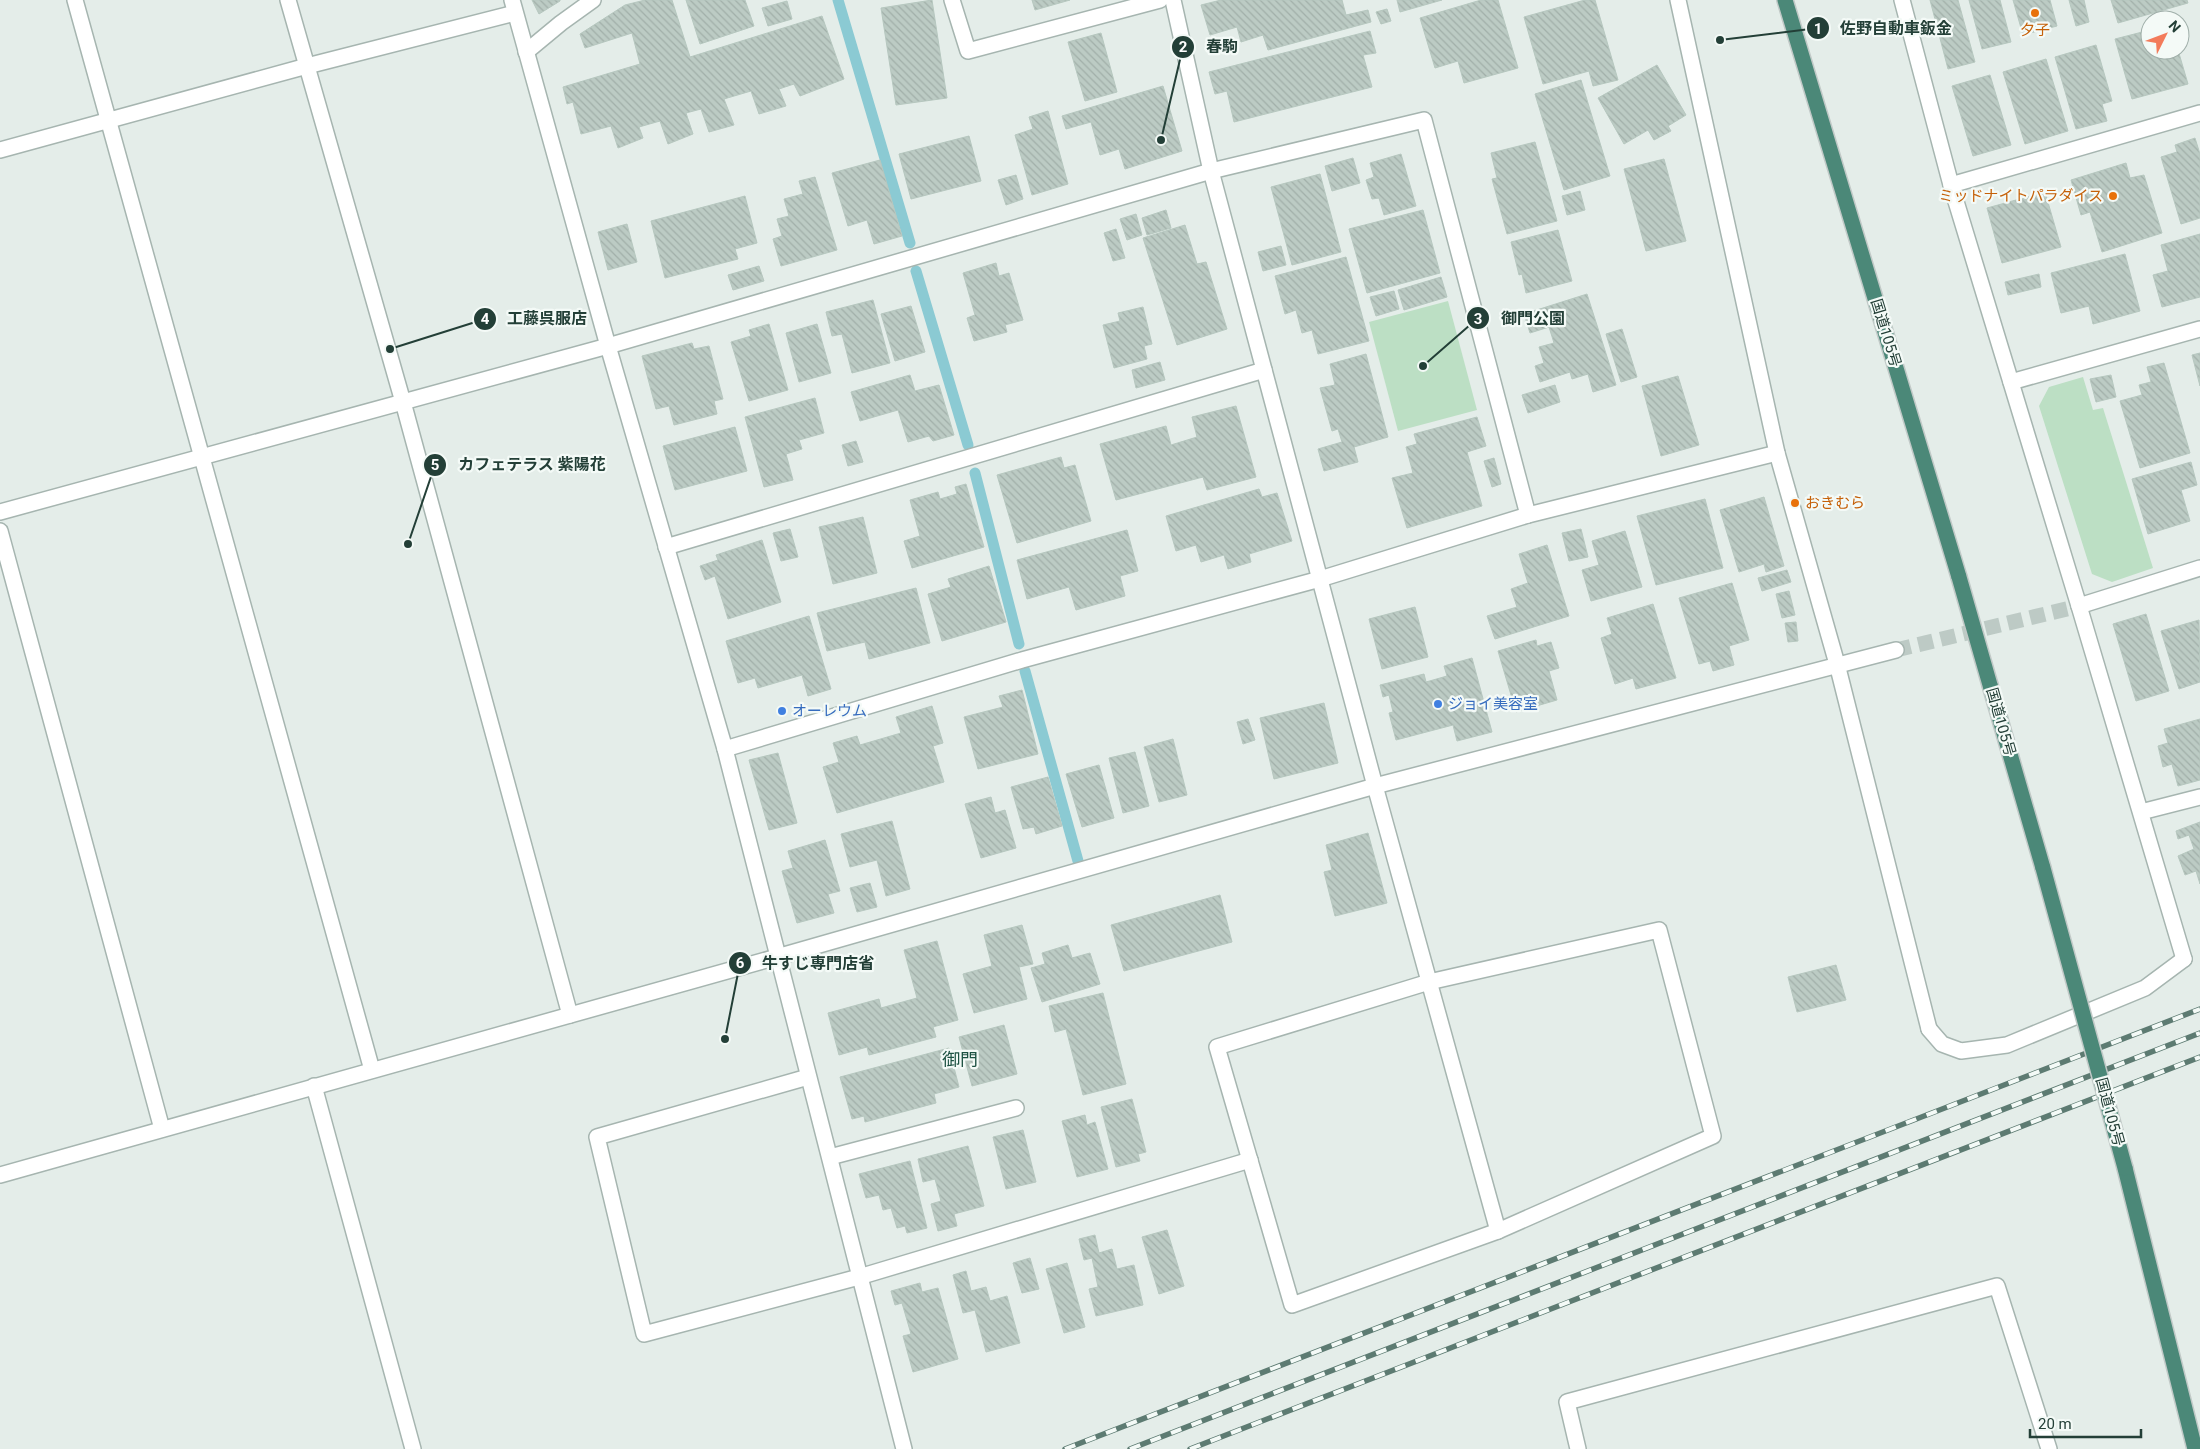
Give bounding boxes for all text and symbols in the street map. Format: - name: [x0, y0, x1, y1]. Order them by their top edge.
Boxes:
- marker: 夕子: [2029, 7, 2041, 19]
- north arrow: [2140, 10, 2190, 60]
- callout: 佐野自動車鈑金: [1805, 13, 1962, 44]
- text: N: [2165, 17, 2184, 35]
- text: 佐野自動車鈑金: [1839, 19, 1952, 38]
- text: 1: [1814, 20, 1822, 38]
- place label: 夕子: [2020, 21, 2050, 39]
- callout: 春駒: [1171, 31, 1248, 62]
- text: 春駒: [1206, 37, 1238, 56]
- text: 2: [1179, 38, 1188, 56]
- place label: ミッドナイトパラダイス: [1938, 187, 2103, 205]
- marker: ミッドナイトパラダイス: [2107, 190, 2119, 202]
- street label: 国道105号: [1867, 297, 1905, 369]
- callout: 工藤呉服店: [472, 303, 597, 334]
- callout: 御門公園: [1466, 303, 1575, 334]
- text: 工藤呉服店: [507, 309, 587, 328]
- text: 御門公園: [1501, 309, 1565, 328]
- text: 4: [481, 310, 490, 328]
- text: 3: [1474, 310, 1482, 328]
- callout: カフェテラス 紫陽花: [423, 449, 616, 480]
- text: カフェテラス 紫陽花: [458, 455, 606, 474]
- text: 5: [431, 456, 439, 474]
- place label: おきむら: [1805, 494, 1865, 512]
- marker: おきむら: [1789, 497, 1801, 509]
- street label: 国道105号: [1983, 686, 2019, 758]
- place label: ジョイ美容室: [1448, 695, 1538, 713]
- marker: ジョイ美容室: [1432, 698, 1444, 710]
- place label: オーレウム: [792, 702, 867, 720]
- marker: オーレウム: [776, 705, 788, 717]
- callout: 牛すじ専門店省: [727, 948, 884, 979]
- text: 6: [736, 954, 745, 972]
- text: 牛すじ専門店省: [762, 954, 874, 973]
- district label: 御門: [942, 1049, 978, 1070]
- street label: 国道105号: [2092, 1076, 2128, 1148]
- scale bar: [2030, 1406, 2141, 1438]
- text: 20 m: [2038, 1415, 2072, 1433]

